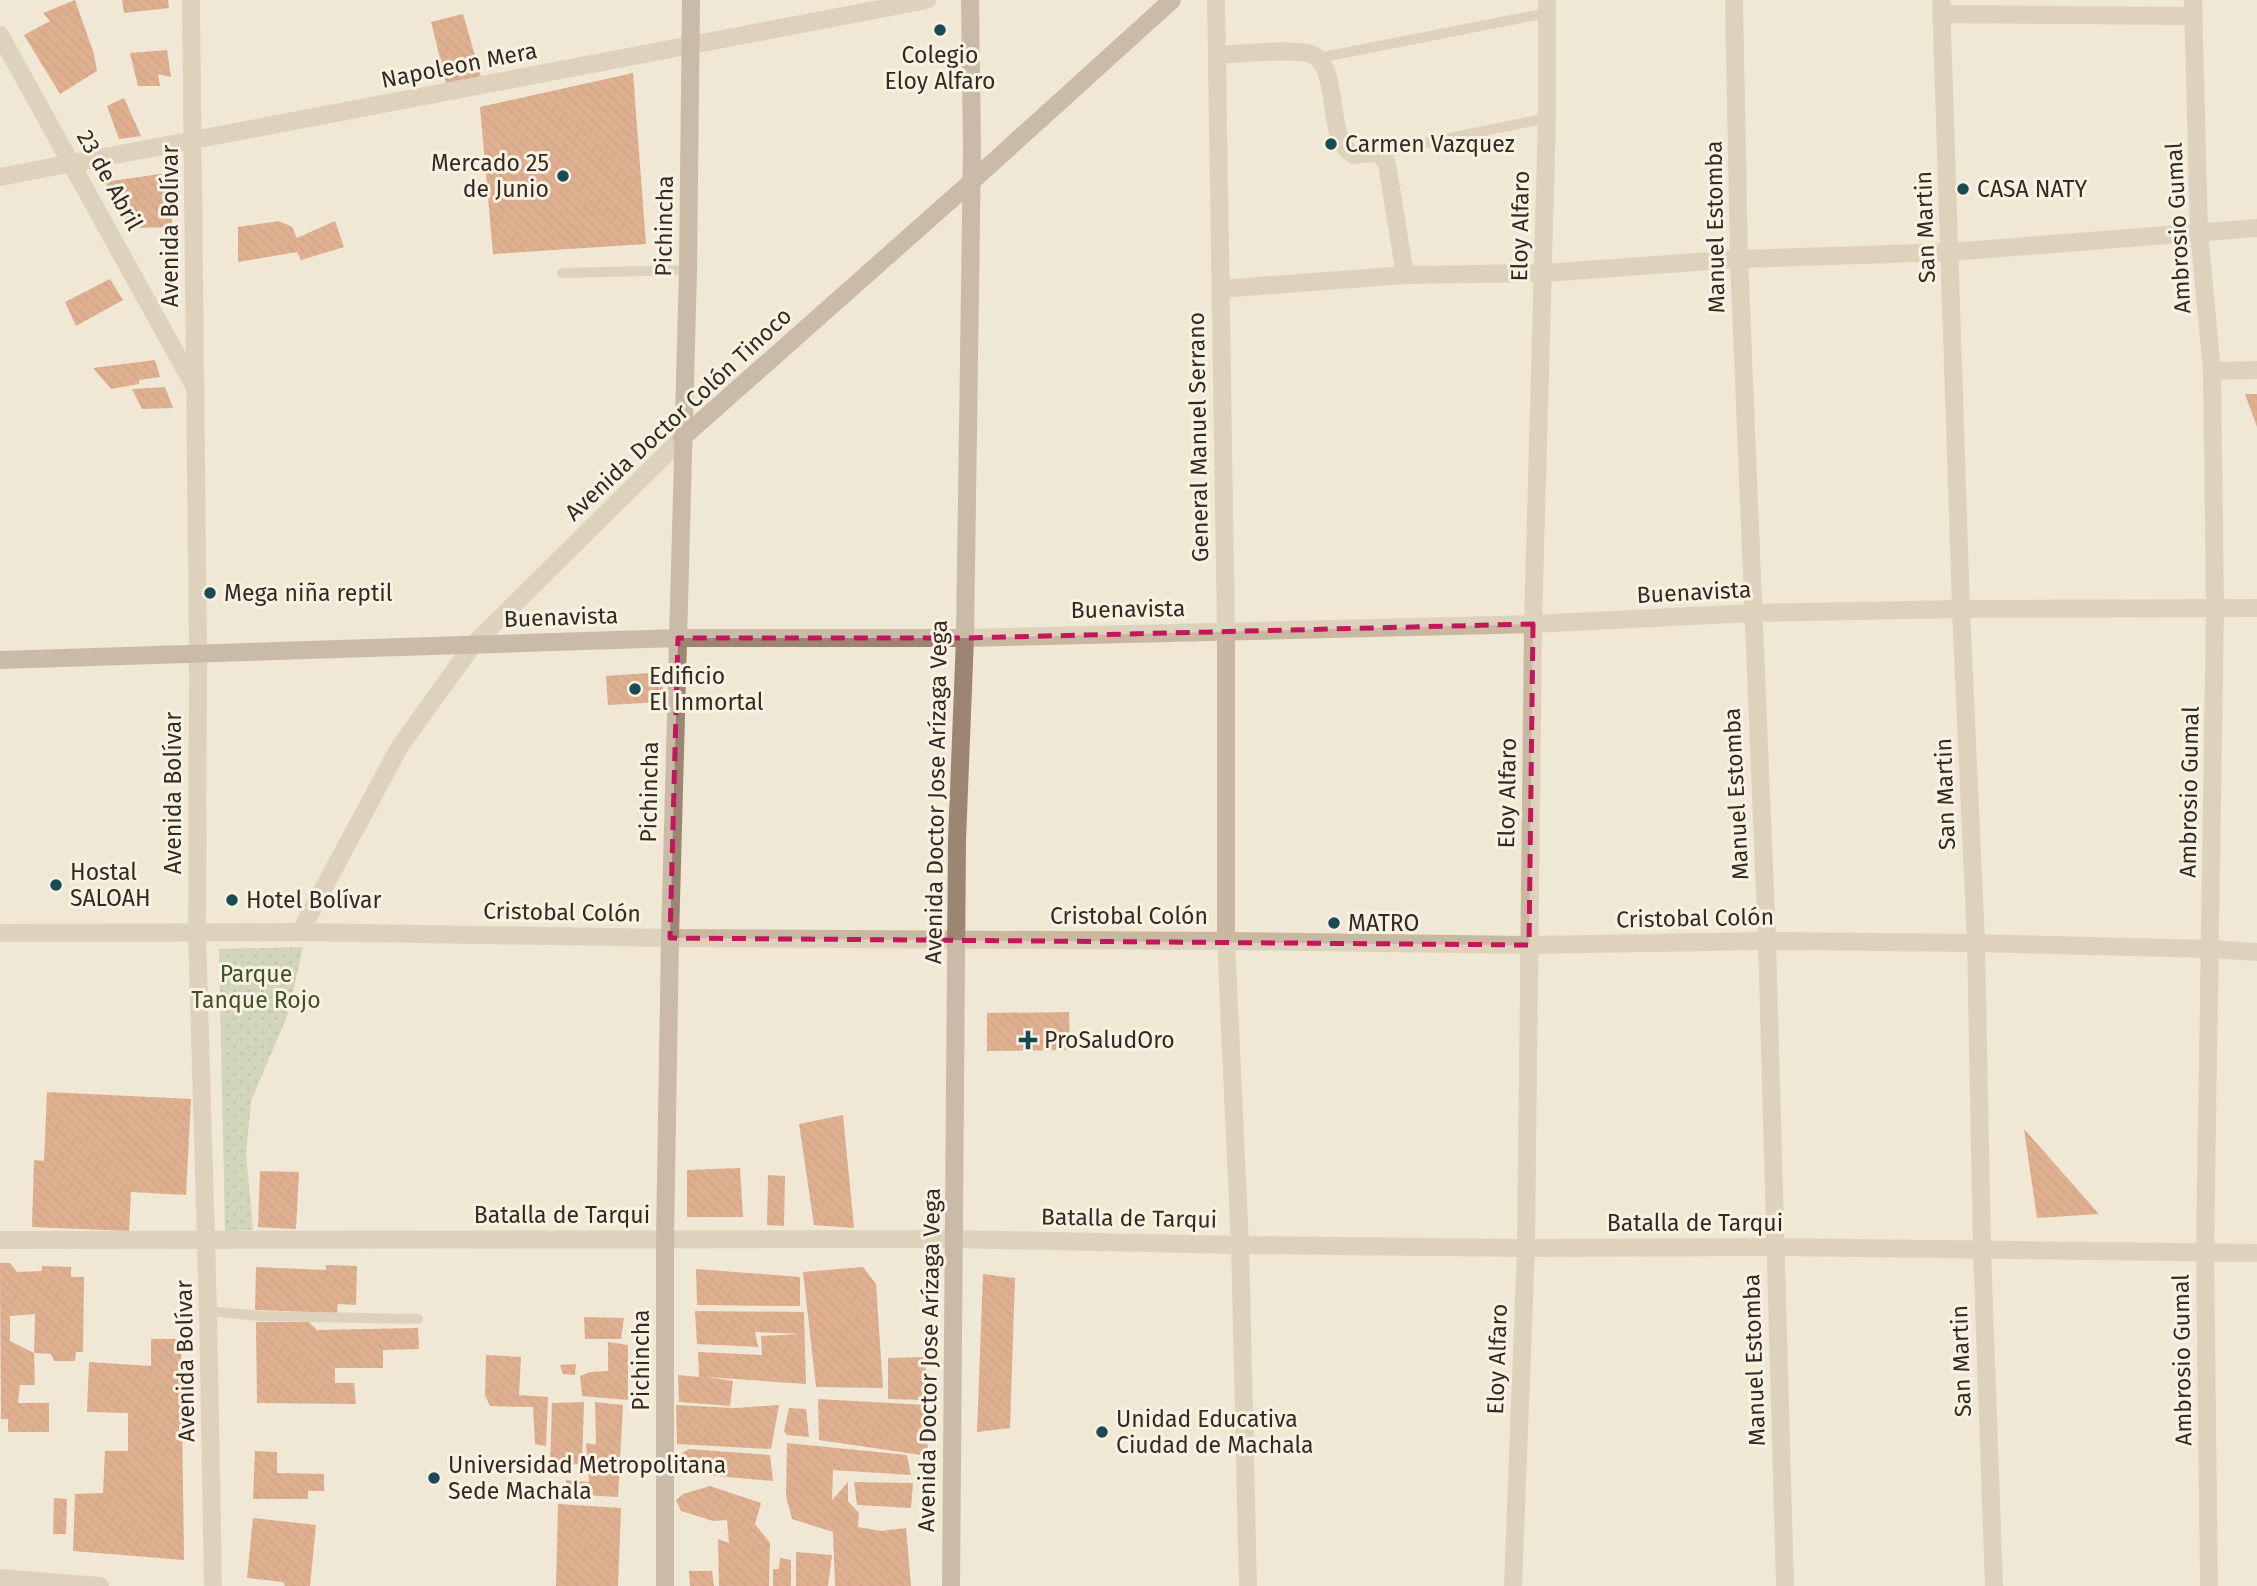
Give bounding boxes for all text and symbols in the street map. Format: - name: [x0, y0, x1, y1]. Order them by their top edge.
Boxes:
- marker: Colegio Eloy Alfaro: [932, 22, 948, 38]
- street label: Napoleon Mera: [379, 36, 539, 94]
- place label: Colegio Eloy Alfaro: [885, 41, 995, 95]
- street label: 23 de Abril: [71, 125, 149, 235]
- place label: Carmen Vazquez: [1345, 130, 1515, 158]
- marker: Carmen Vazquez: [1323, 136, 1339, 152]
- street label: Manuel Estomba: [1699, 140, 1731, 314]
- street label: Ambrosio Gumal: [2160, 141, 2196, 314]
- street label: Avenida Bolívar: [156, 145, 184, 307]
- place label: Mercado 25 de Junio: [431, 149, 549, 203]
- marker: Mercado 25 de Junio: [555, 168, 571, 184]
- street label: Eloy Alfaro: [1505, 170, 1535, 282]
- street label: San Martin: [1909, 170, 1941, 284]
- street label: Pichincha: [649, 175, 679, 277]
- place label: CASA NATY: [1977, 175, 2087, 203]
- marker: CASA NATY: [1955, 181, 1971, 197]
- street label: Avenida Doctor Colón Tinoco: [559, 302, 797, 526]
- street label: General Manuel Serrano: [1182, 312, 1214, 562]
- street label: Buenavista: [1636, 575, 1752, 609]
- place label: Mega niña reptil: [224, 579, 393, 607]
- marker: Mega niña reptil: [202, 585, 218, 601]
- street label: Buenavista: [1070, 594, 1186, 624]
- street label: Buenavista: [503, 601, 619, 633]
- street label: Avenida Doctor Jose Arízaga Vega: [919, 620, 953, 964]
- place label: Edificio El Inmortal: [649, 662, 764, 716]
- marker: Edificio El Inmortal: [627, 681, 643, 697]
- street label: Ambrosio Gumal: [2174, 706, 2204, 878]
- street label: Manuel Estomba: [1718, 707, 1754, 881]
- street label: Avenida Bolívar: [159, 712, 187, 874]
- street label: Eloy Alfaro: [1492, 737, 1522, 849]
- street label: San Martin: [1929, 737, 1961, 851]
- street label: Pichincha: [634, 741, 664, 843]
- place label: Hostal SALOAH: [70, 858, 151, 912]
- marker: Hostal SALOAH: [48, 877, 64, 893]
- place label: Hotel Bolívar: [246, 886, 382, 914]
- marker: Hotel Bolívar: [224, 892, 240, 908]
- street label: Cristobal Colón: [483, 897, 641, 927]
- street label: Cristobal Colón: [1050, 902, 1208, 930]
- street label: Cristobal Colón: [1616, 903, 1774, 933]
- place label: MATRO: [1348, 909, 1419, 937]
- marker: MATRO: [1326, 915, 1342, 931]
- park label: Parque Tanque Rojo: [191, 960, 321, 1014]
- place label: ProSaludOro: [1044, 1026, 1175, 1054]
- marker: ProSaludOro: [1018, 1030, 1038, 1050]
- street label: Avenida Doctor Jose Arízaga Vega: [912, 1188, 946, 1532]
- street label: Batalla de Tarqui: [474, 1201, 650, 1229]
- street label: Batalla de Tarqui: [1041, 1202, 1217, 1234]
- street label: Batalla de Tarqui: [1607, 1209, 1783, 1237]
- street label: Manuel Estomba: [1737, 1273, 1771, 1447]
- street label: Ambrosio Gumal: [2167, 1274, 2197, 1446]
- street label: Avenida Bolívar: [170, 1280, 200, 1442]
- street label: Eloy Alfaro: [1481, 1303, 1513, 1415]
- street label: San Martin: [1945, 1304, 1977, 1418]
- street label: Pichincha: [627, 1309, 655, 1411]
- place label: Unidad Educativa Ciudad de Machala: [1116, 1405, 1314, 1459]
- marker: Unidad Educativa Ciudad de Machala: [1094, 1424, 1110, 1440]
- place label: Universidad Metropolitana Sede Machala: [448, 1451, 726, 1505]
- marker: Universidad Metropolitana Sede Machala: [426, 1470, 442, 1486]

